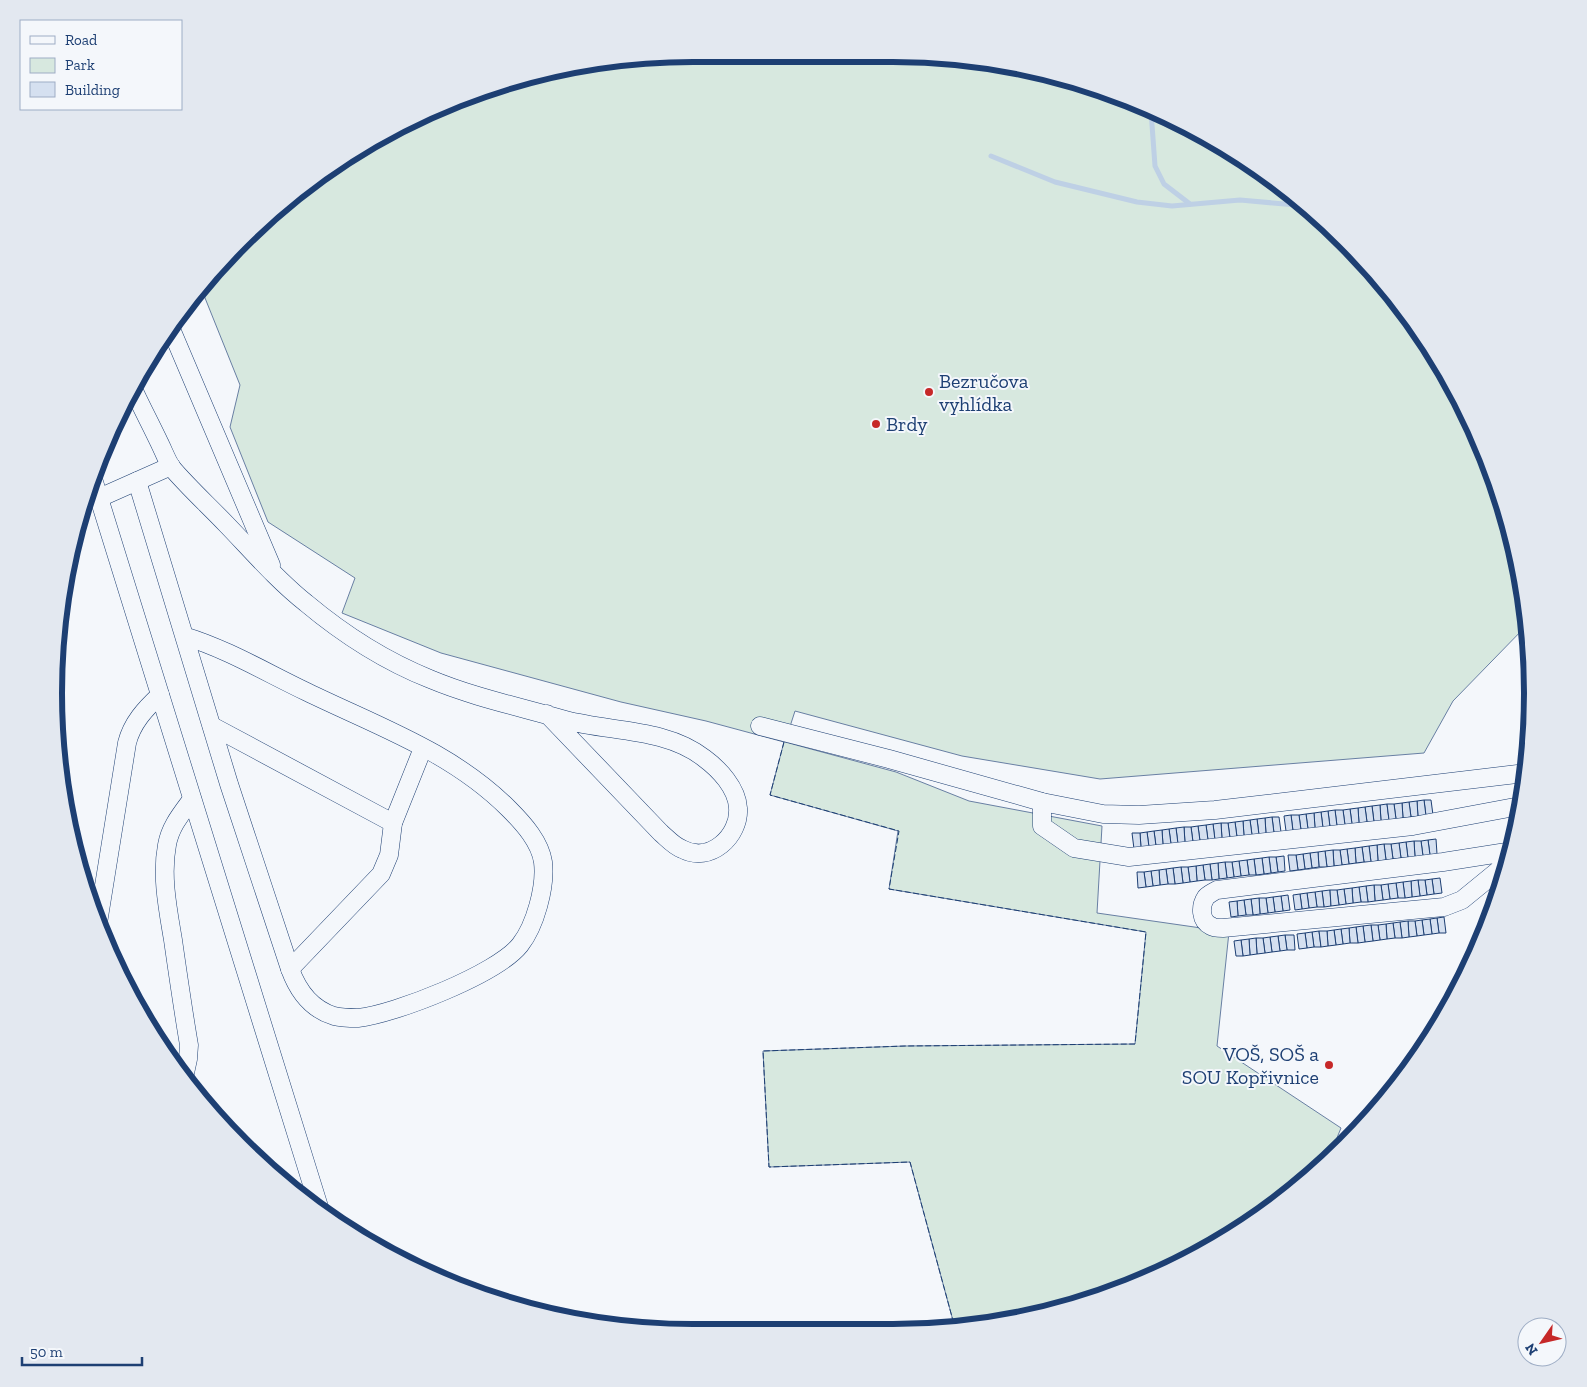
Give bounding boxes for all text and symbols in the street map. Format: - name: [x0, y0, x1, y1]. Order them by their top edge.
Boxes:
- legend: [20, 20, 182, 110]
- text: Road: [65, 31, 98, 49]
- text: Park: [65, 56, 95, 74]
- text: Building: [65, 81, 120, 99]
- place label: Bezručova vyhlídka: [939, 369, 1029, 416]
- marker: Bezručova vyhlídka: [923, 386, 935, 398]
- place label: Brdy: [886, 412, 928, 436]
- marker: Brdy: [870, 418, 882, 430]
- place label: VOŠ, SOŠ a SOU Kopřivnice: [1182, 1042, 1319, 1089]
- marker: VOŠ, SOŠ a SOU Kopřivnice: [1323, 1059, 1335, 1071]
- north arrow: [1517, 1317, 1567, 1367]
- scale bar: [22, 1334, 142, 1366]
- text: N: [1521, 1340, 1542, 1358]
- text: 50 m: [30, 1343, 63, 1361]

